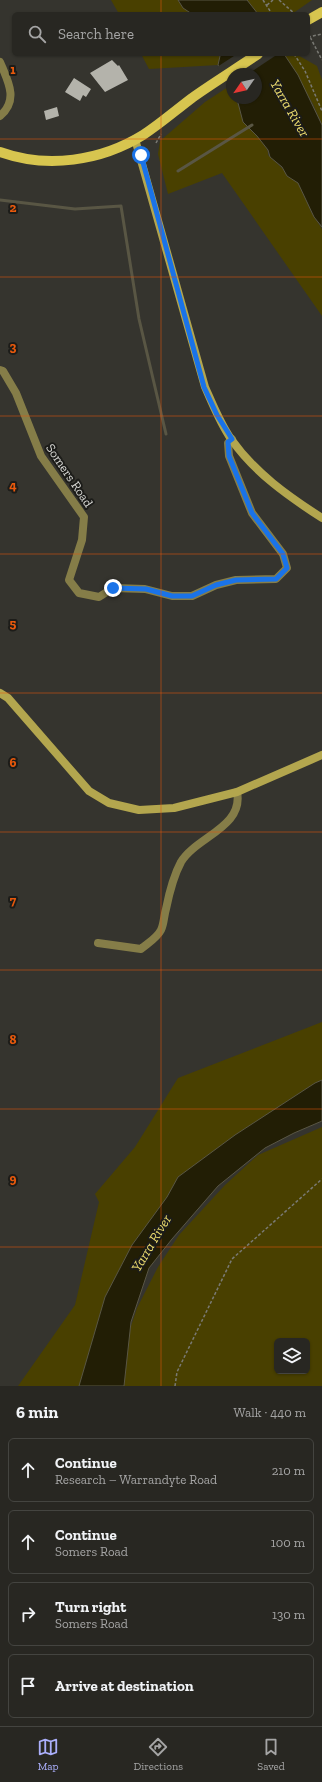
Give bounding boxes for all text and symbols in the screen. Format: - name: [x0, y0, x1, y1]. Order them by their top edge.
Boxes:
- search box: [12, 12, 310, 56]
- icon: search: [26, 23, 48, 45]
- text: Search here: [58, 25, 134, 43]
- text: 1: [10, 62, 16, 77]
- north arrow: [226, 68, 262, 104]
- water label: Yarra River: [266, 77, 313, 140]
- route start: [132, 146, 150, 164]
- text: 2: [10, 200, 17, 215]
- text: 3: [10, 339, 17, 354]
- street label: Somers Road: [43, 441, 96, 510]
- text: 4: [9, 478, 17, 493]
- route end: [104, 579, 122, 597]
- text: 5: [10, 616, 17, 631]
- text: 6: [10, 755, 17, 770]
- text: 7: [10, 893, 17, 908]
- text: 8: [9, 1032, 17, 1047]
- text: 9: [10, 1171, 17, 1186]
- water label: Yarra River: [128, 1212, 175, 1275]
- map controls: [274, 1338, 310, 1374]
- button: layers: [274, 1338, 310, 1374]
- text: 6 min: [16, 1402, 58, 1422]
- text: Walk · 440 m: [234, 1405, 306, 1420]
- text: Continue: [55, 1454, 117, 1472]
- icon: ahead: [17, 1459, 39, 1481]
- text: 210 m: [272, 1463, 305, 1478]
- text: Research – Warrandyte Road: [55, 1472, 217, 1487]
- text: Continue: [55, 1526, 117, 1544]
- icon: ahead: [17, 1531, 39, 1553]
- text: 100 m: [271, 1535, 305, 1550]
- text: Somers Road: [55, 1544, 128, 1559]
- text: Turn right: [55, 1598, 126, 1616]
- icon: right: [17, 1603, 39, 1625]
- text: 130 m: [272, 1607, 305, 1622]
- text: Somers Road: [55, 1616, 128, 1631]
- icon: arrive: [17, 1675, 39, 1697]
- text: Arrive at destination: [55, 1677, 194, 1695]
- tab: Map: [37, 1736, 59, 1773]
- tab: Directions: [133, 1736, 183, 1773]
- tab: Saved: [257, 1736, 285, 1773]

